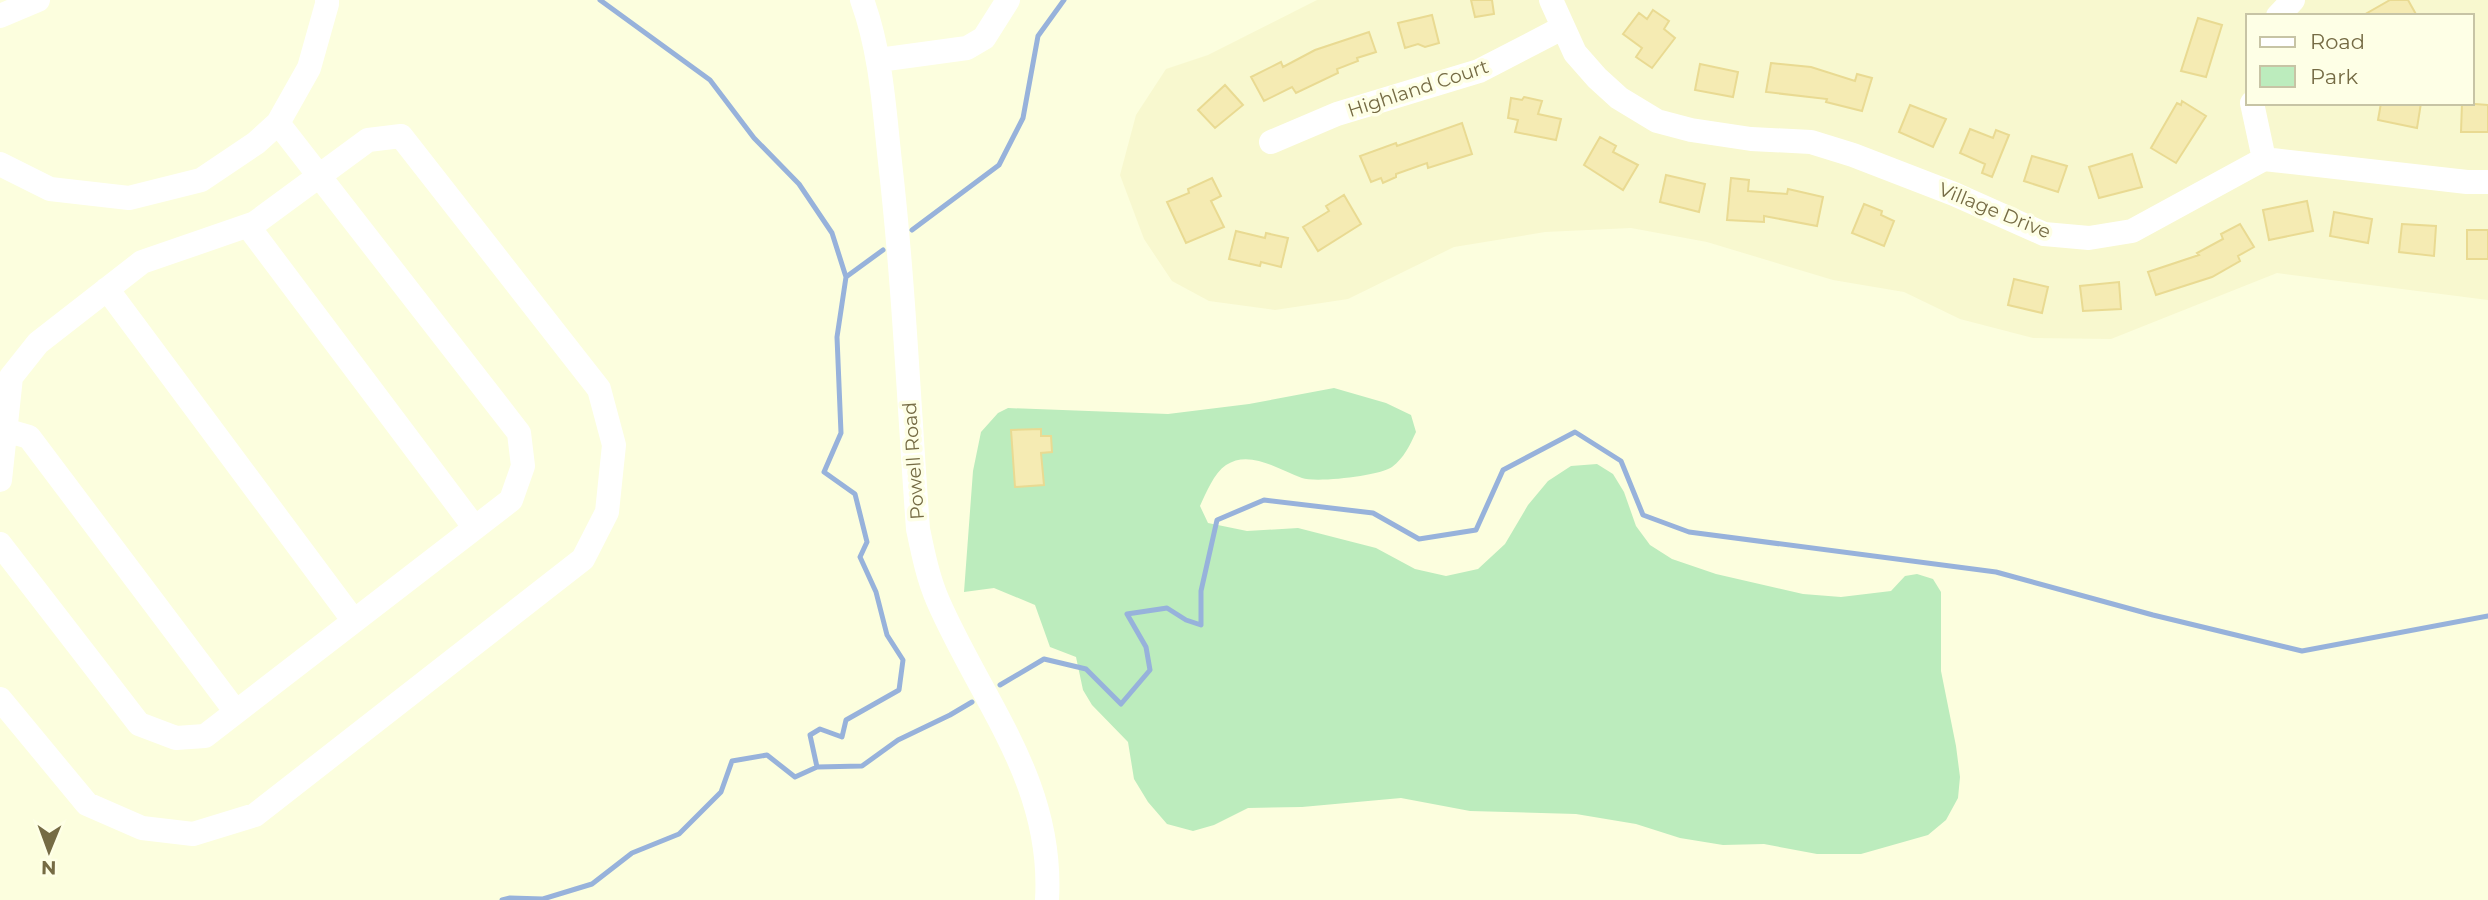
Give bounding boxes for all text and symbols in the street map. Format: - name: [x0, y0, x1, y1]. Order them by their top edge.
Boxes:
- legend: [2246, 14, 2474, 105]
- text: Road: [2310, 29, 2365, 54]
- street label: Highland Court: [1345, 55, 1492, 122]
- text: Park: [2310, 64, 2358, 89]
- street label: Village Drive: [1935, 178, 2054, 243]
- street label: Powell Road: [898, 401, 929, 521]
- north arrow: [14, 816, 84, 886]
- text: N: [41, 856, 57, 879]

